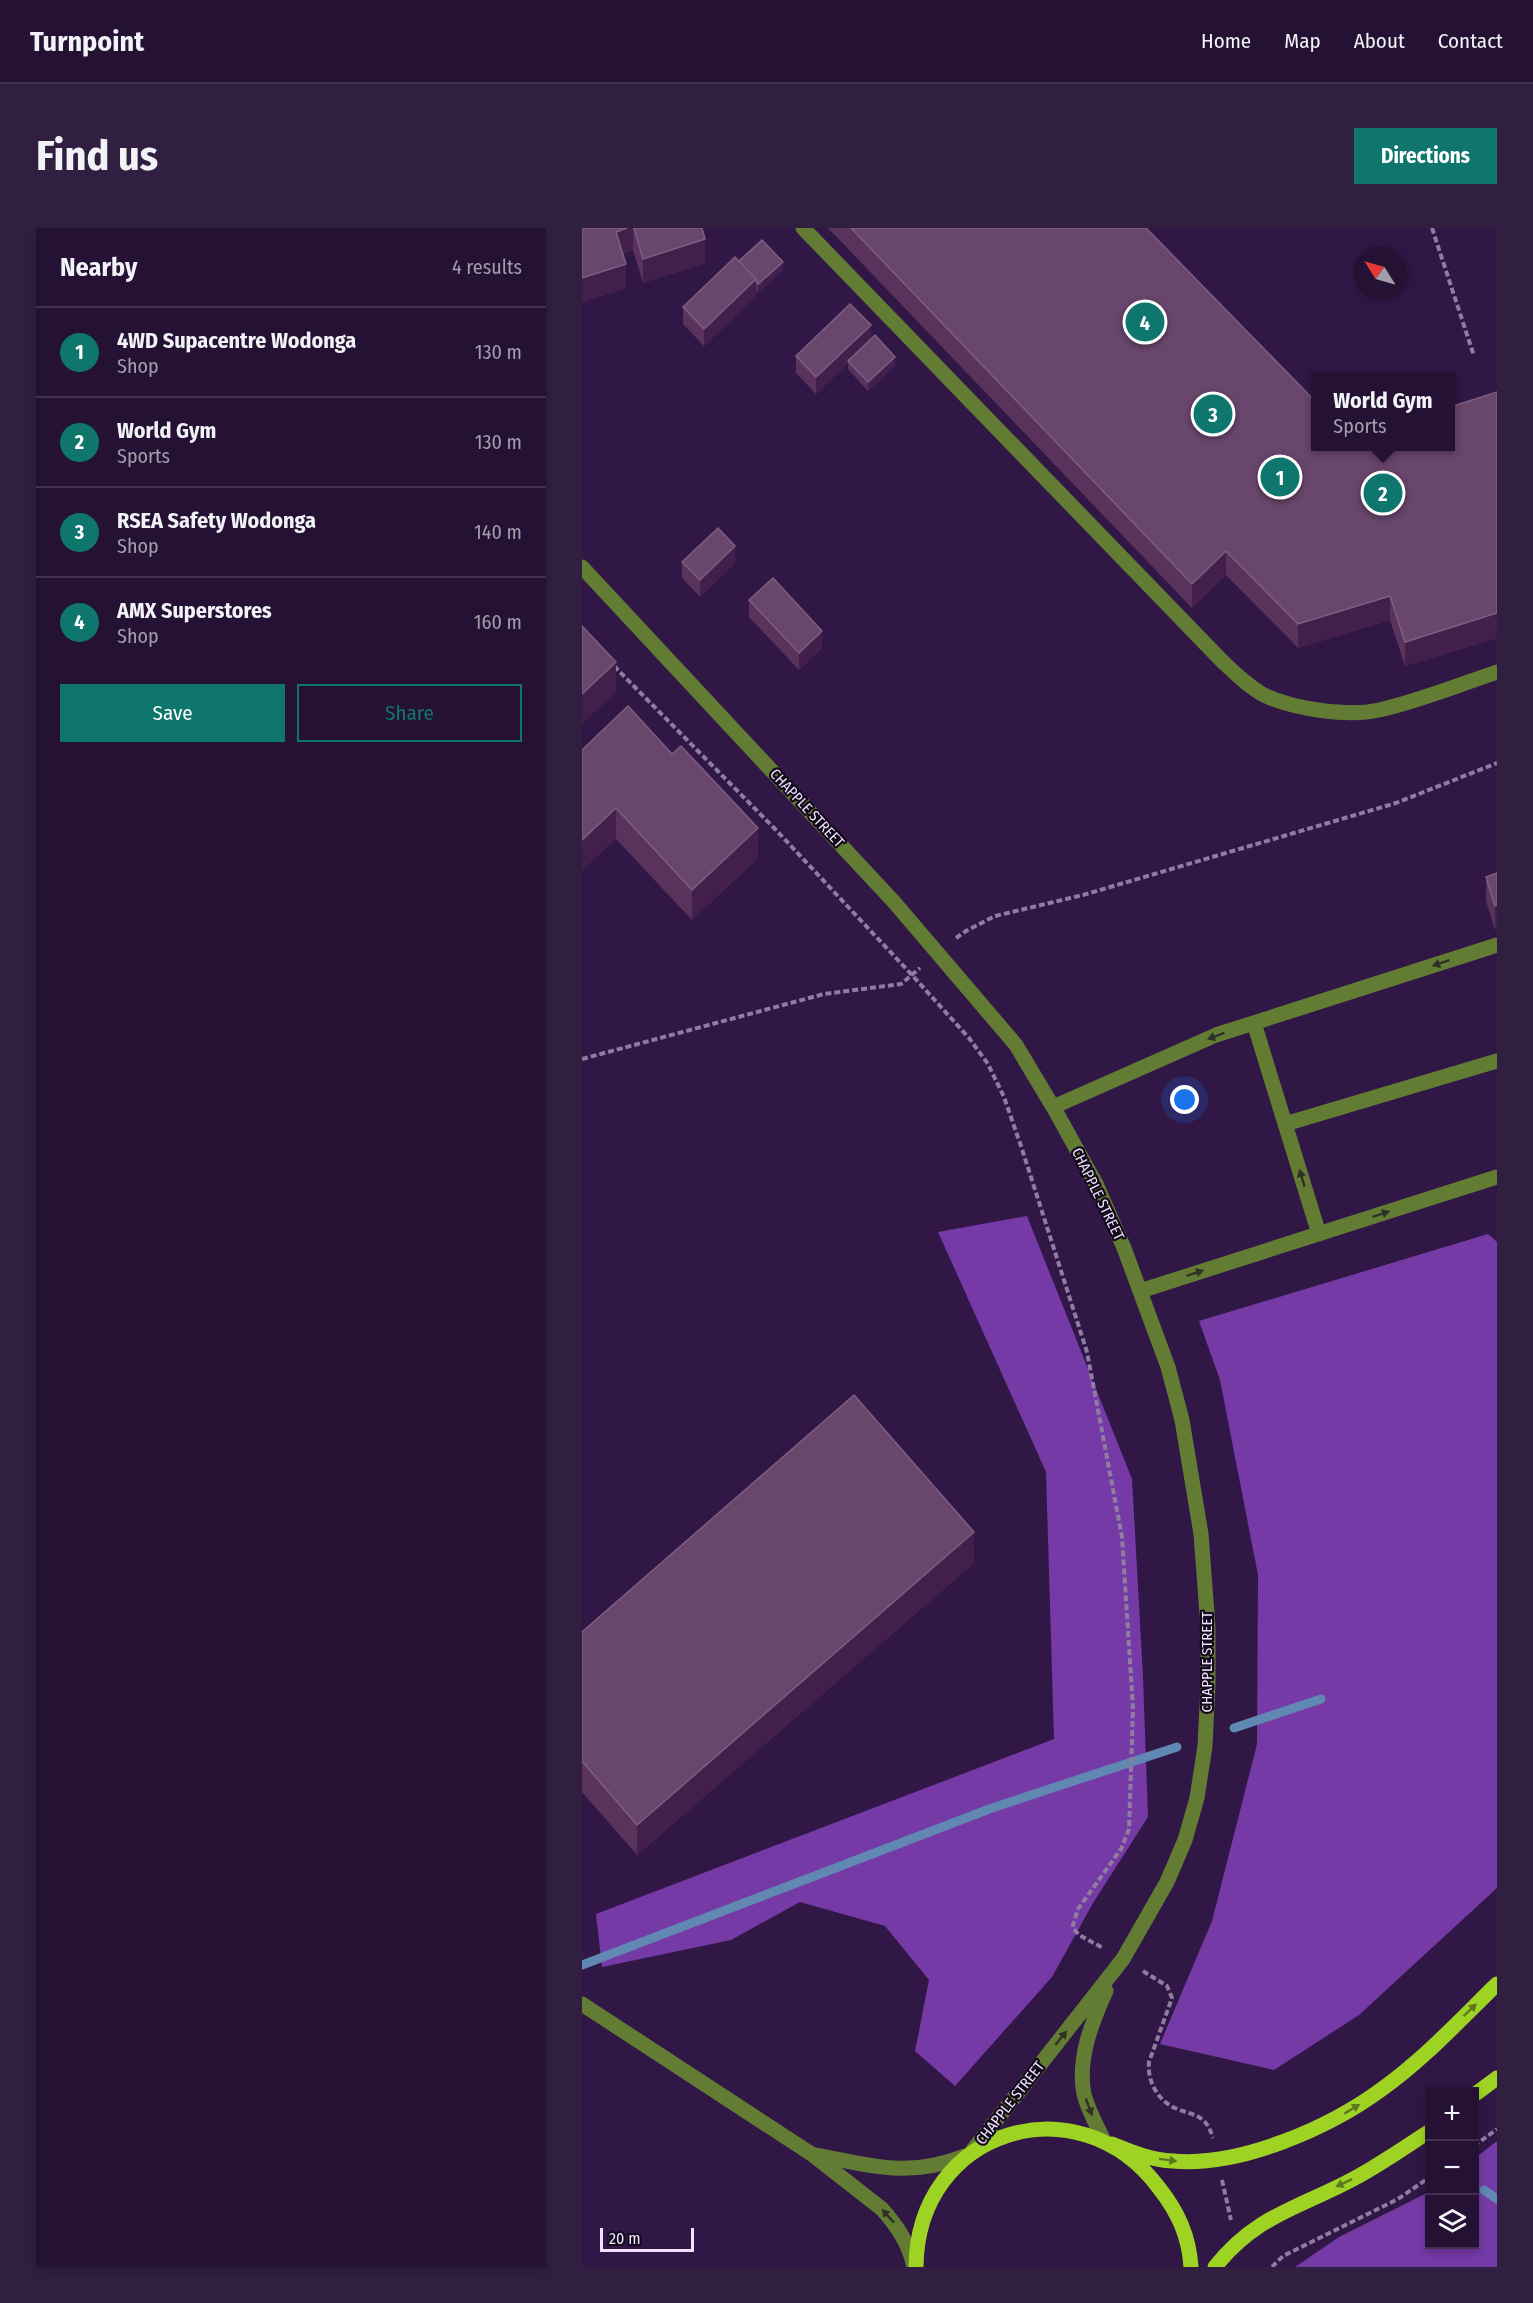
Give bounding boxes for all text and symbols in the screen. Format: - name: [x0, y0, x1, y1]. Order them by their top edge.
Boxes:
- text: Turnpoint: [30, 25, 144, 58]
- text: Home: [1201, 28, 1251, 54]
- text: Map: [1284, 28, 1321, 54]
- text: About: [1354, 28, 1405, 54]
- text: Contact: [1438, 28, 1503, 54]
- button: Directions: [1354, 128, 1497, 184]
- text: Find us: [36, 131, 158, 181]
- north arrow: [1353, 246, 1407, 300]
- text: Nearby: [60, 252, 137, 283]
- text: 4 results: [452, 255, 522, 279]
- pin: 4: [1126, 300, 1164, 344]
- text: 4WD Supacentre Wodonga: [117, 327, 356, 354]
- text: 1: [75, 340, 84, 364]
- text: 130 m: [475, 340, 522, 364]
- text: Shop: [117, 354, 159, 378]
- popup: [1311, 373, 1455, 451]
- text: World Gym: [1333, 387, 1433, 414]
- pin: 3: [1194, 392, 1232, 436]
- text: Sports: [1333, 414, 1387, 438]
- text: World Gym: [117, 417, 216, 444]
- text: 2: [75, 430, 84, 454]
- text: 130 m: [475, 430, 522, 454]
- text: Sports: [117, 444, 170, 468]
- pin: 1: [1260, 454, 1300, 500]
- pin: 2: [1364, 470, 1402, 516]
- text: RSEA Safety Wodonga: [117, 507, 316, 534]
- text: 3: [75, 520, 84, 544]
- text: 140 m: [474, 520, 522, 544]
- text: Shop: [117, 534, 159, 558]
- text: AMX Superstores: [117, 597, 272, 624]
- text: 4: [74, 610, 85, 634]
- text: 160 m: [474, 610, 522, 634]
- text: Shop: [117, 624, 159, 648]
- button: Save: [60, 684, 285, 742]
- button: Share: [297, 684, 522, 742]
- street label: CHAPPLE STREET: [766, 765, 848, 851]
- one-way arrow: [1432, 959, 1450, 968]
- one-way arrow: [1207, 1031, 1225, 1041]
- your location: [1170, 1085, 1199, 1114]
- street label: CHAPPLE STREET: [1068, 1145, 1128, 1243]
- one-way arrow: [1297, 1169, 1306, 1187]
- one-way arrow: [1372, 1209, 1390, 1218]
- one-way arrow: [1186, 1268, 1204, 1277]
- street label: CHAPPLE STREET: [1198, 1612, 1216, 1712]
- one-way arrow: [1463, 2003, 1478, 2017]
- one-way arrow: [1054, 2030, 1066, 2045]
- street label: CHAPPLE STREET: [972, 2058, 1048, 2148]
- map controls: [1425, 2087, 1479, 2249]
- button: +: [1425, 2087, 1479, 2141]
- one-way arrow: [1085, 2098, 1094, 2116]
- one-way arrow: [1344, 2103, 1360, 2114]
- button: −: [1425, 2141, 1479, 2195]
- one-way arrow: [1158, 2156, 1177, 2165]
- one-way arrow: [1336, 2179, 1353, 2188]
- button: layers: [1425, 2195, 1479, 2249]
- one-way arrow: [882, 2209, 895, 2224]
- scale bar: [600, 2225, 694, 2252]
- text: 20 m: [609, 2229, 640, 2248]

